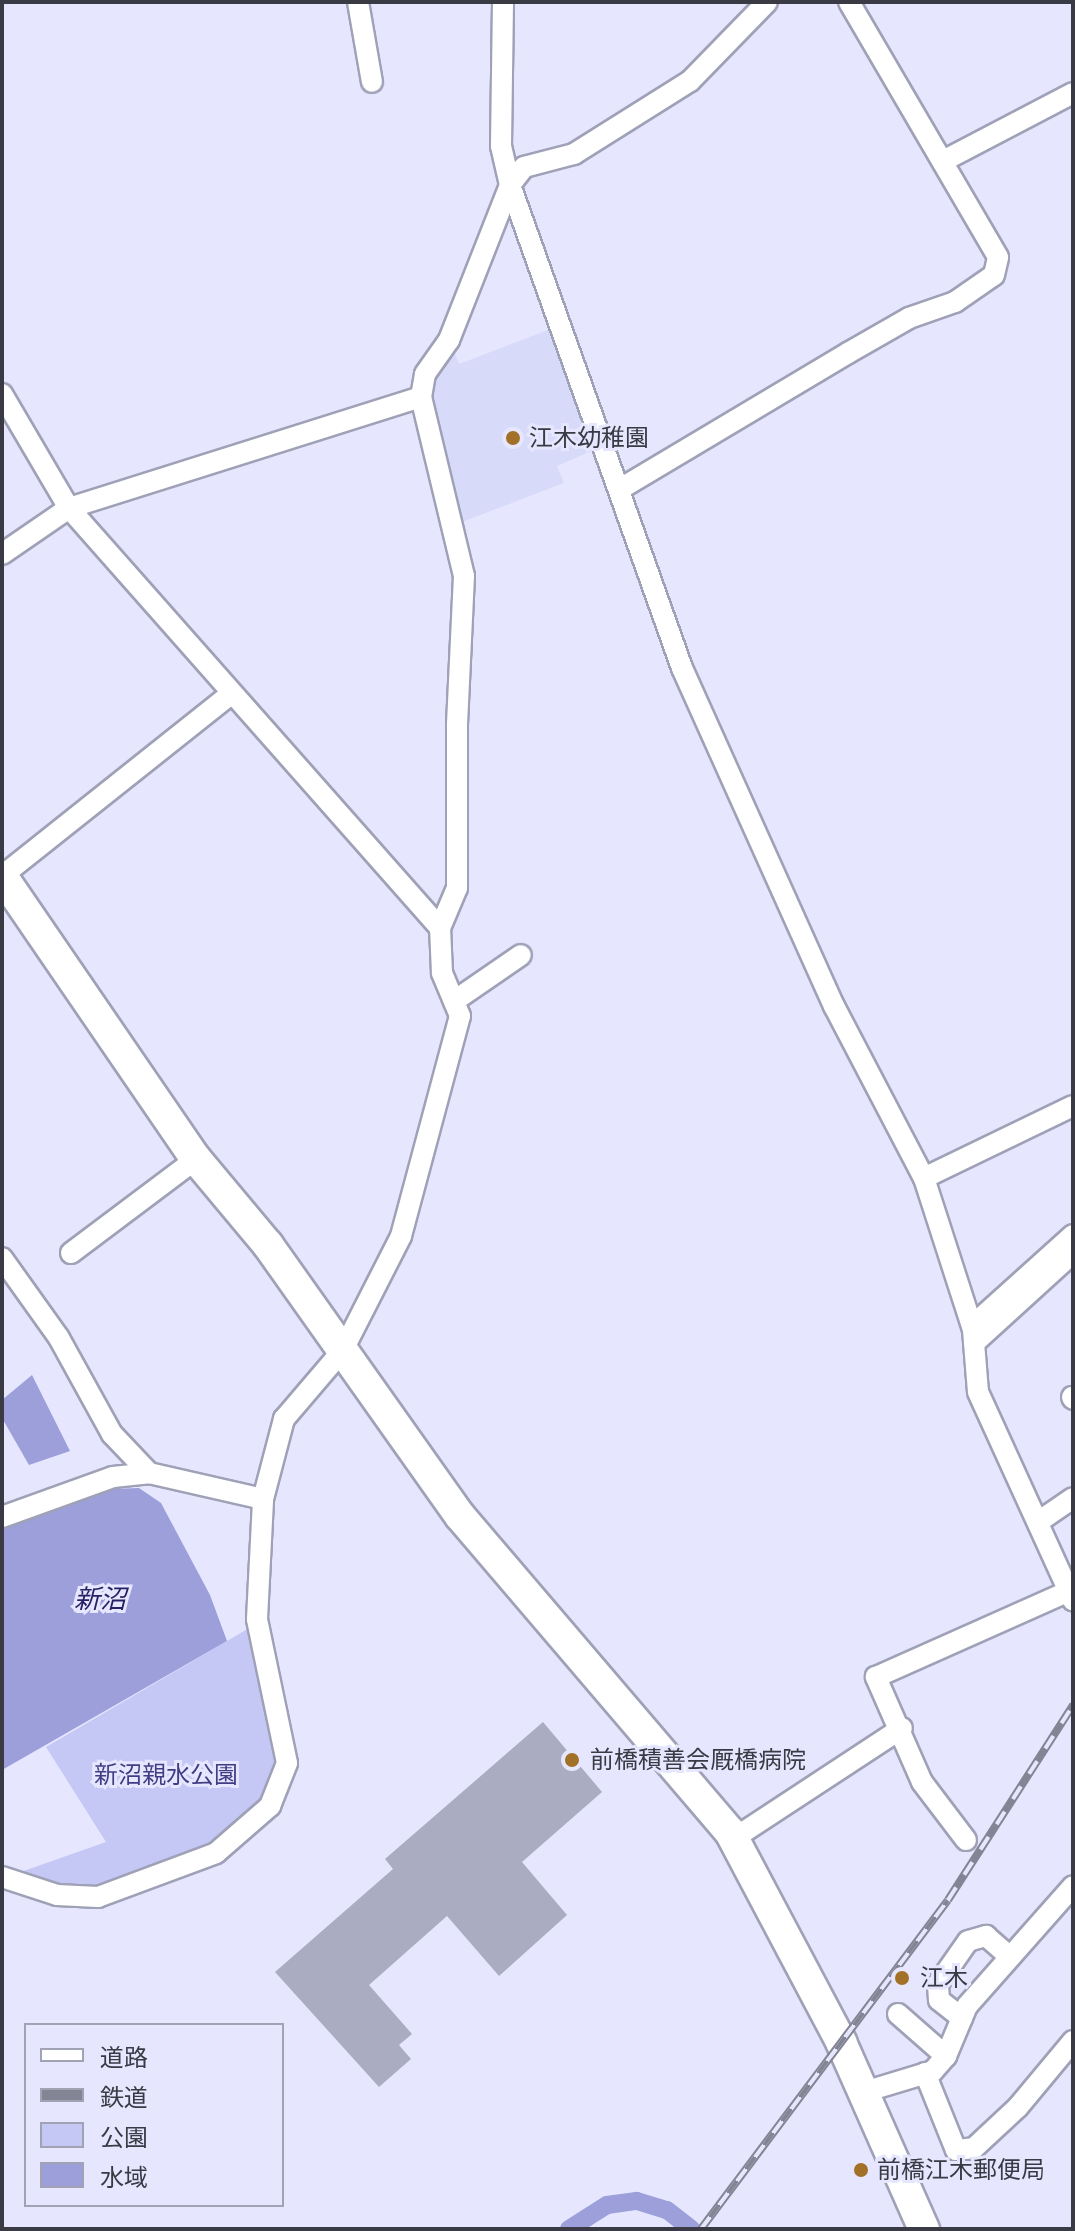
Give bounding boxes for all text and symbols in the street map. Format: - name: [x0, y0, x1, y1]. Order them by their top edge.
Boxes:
- place label: 江木幼稚園: [529, 424, 649, 452]
- marker: 江木幼稚園: [504, 429, 522, 447]
- water label: 新沼: [74, 1583, 126, 1615]
- place label: 前橋積善会厩橋病院: [590, 1746, 806, 1774]
- marker: 前橋積善会厩橋病院: [561, 1749, 583, 1771]
- park label: 新沼親水公園: [94, 1761, 238, 1789]
- place label: 江木: [920, 1964, 968, 1992]
- marker: 江木: [891, 1967, 913, 1989]
- legend: [24, 2023, 284, 2207]
- text: 道路: [100, 2043, 148, 2071]
- text: 鉄道: [100, 2083, 148, 2111]
- text: 公園: [100, 2123, 148, 2151]
- place label: 前橋江木郵便局: [877, 2156, 1045, 2184]
- marker: 前橋江木郵便局: [852, 2161, 870, 2179]
- text: 水域: [100, 2163, 148, 2191]

